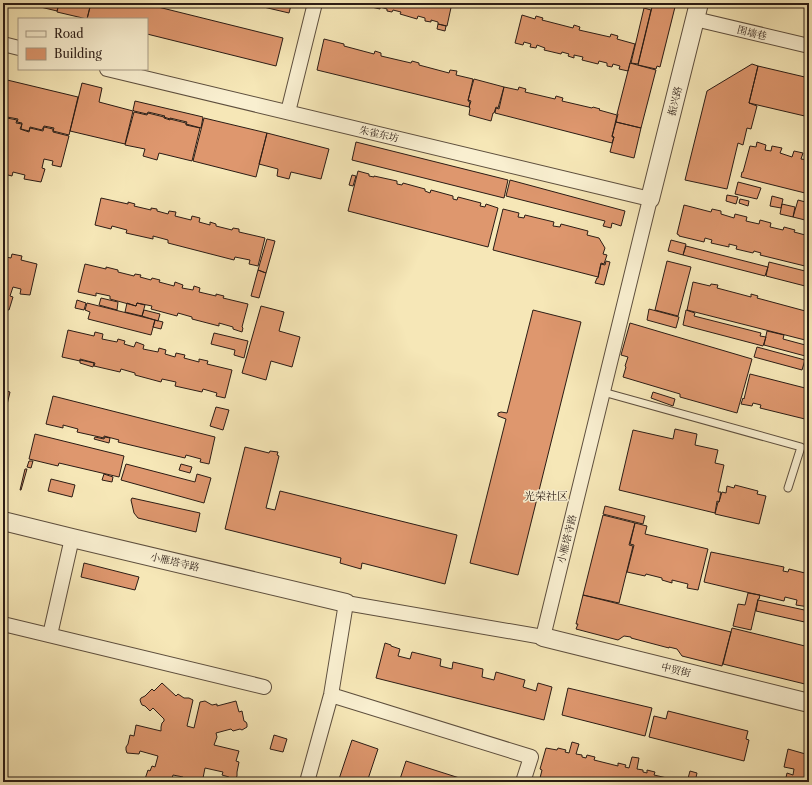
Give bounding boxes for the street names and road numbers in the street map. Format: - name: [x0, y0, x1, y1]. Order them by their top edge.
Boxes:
- street label: 围墙巷: [736, 23, 768, 43]
- street label: 振兴路: [665, 85, 685, 117]
- street label: 朱雀东坊: [358, 123, 400, 145]
- street label: 小雁塔寺路: [555, 513, 579, 565]
- street label: 小雁塔寺路: [149, 550, 201, 574]
- street label: 中贸街: [660, 660, 692, 680]

